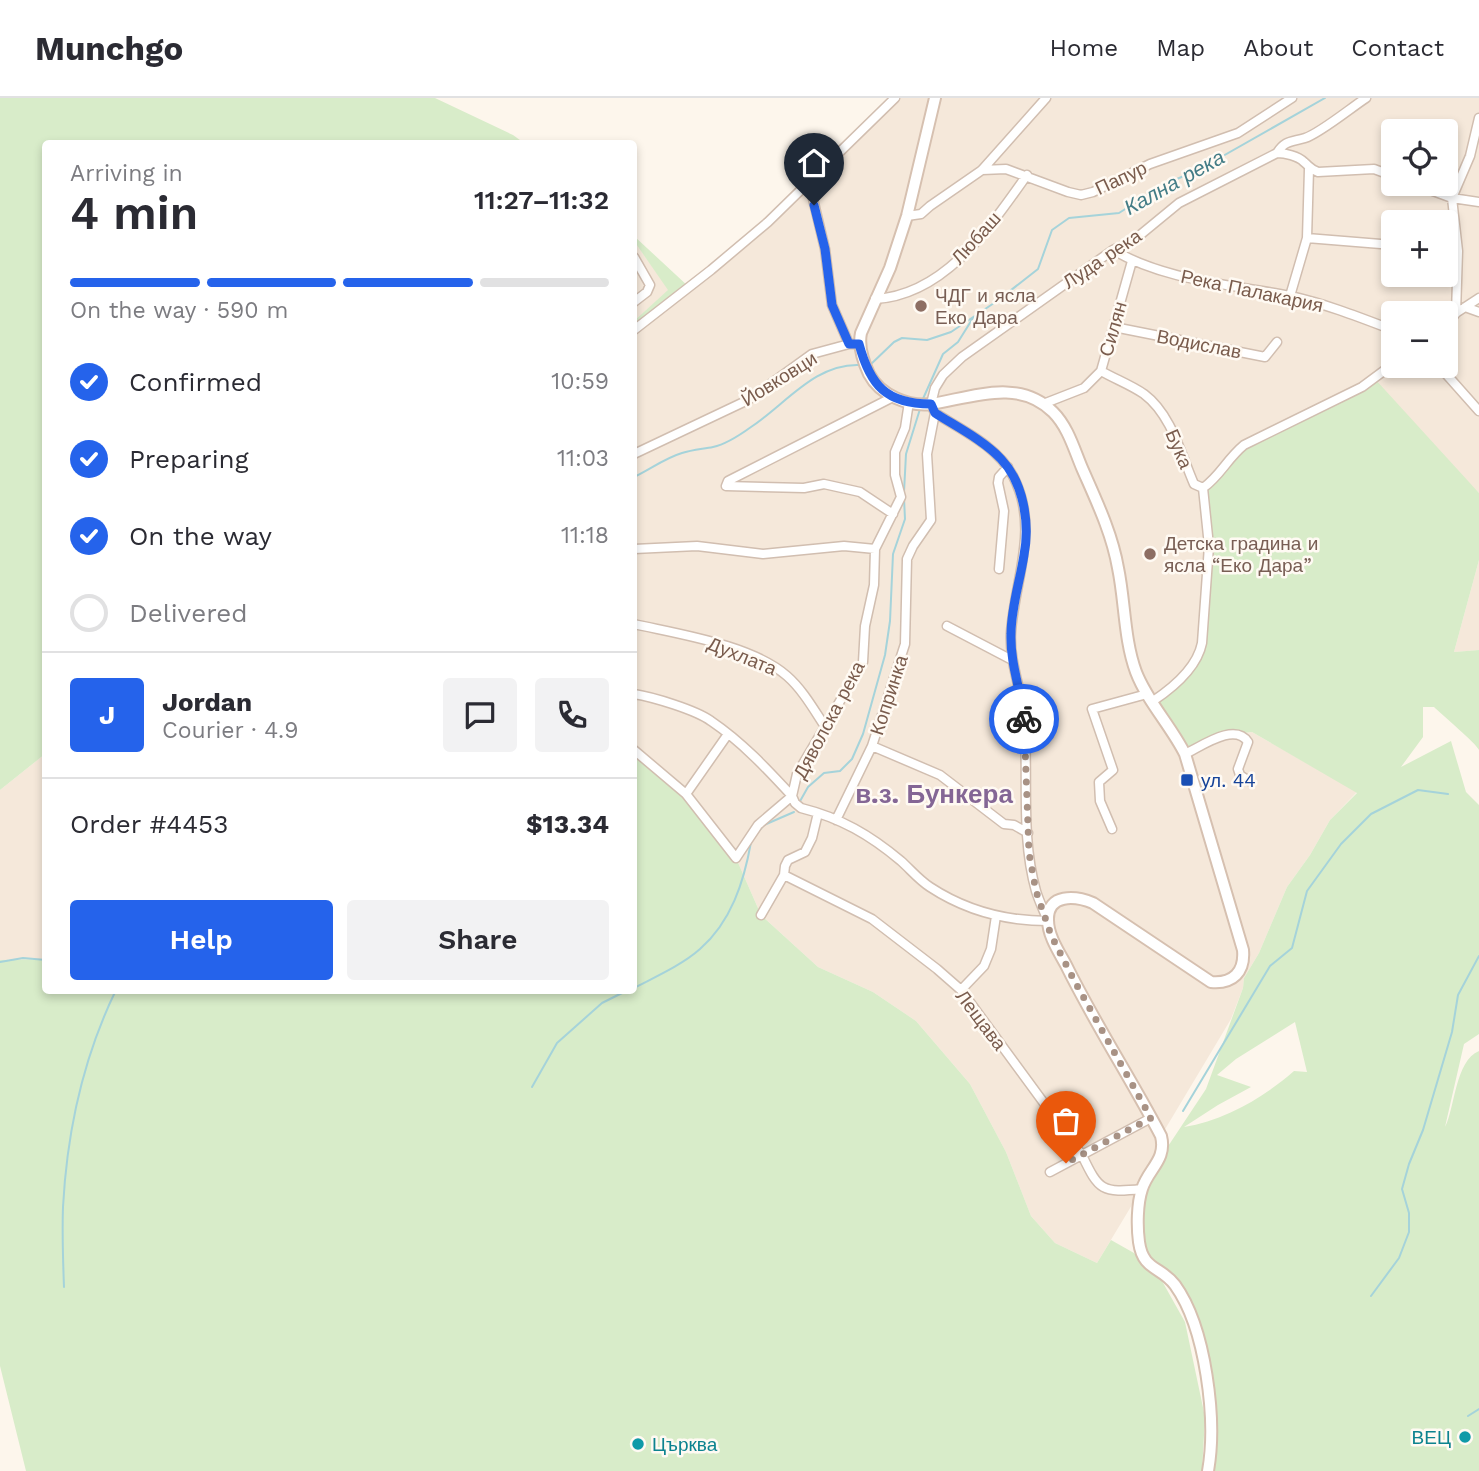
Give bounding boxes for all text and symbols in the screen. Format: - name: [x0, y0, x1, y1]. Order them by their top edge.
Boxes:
- text: Munchgo: [35, 29, 183, 68]
- text: Home: [1050, 34, 1118, 62]
- text: Map: [1156, 34, 1205, 62]
- text: About: [1243, 34, 1313, 62]
- text: Contact: [1351, 34, 1444, 62]
- map controls: [1381, 119, 1458, 378]
- button: locate: [1381, 119, 1458, 196]
- pin: [784, 133, 844, 205]
- icon: home: [795, 144, 833, 182]
- water label: Кална река: [1119, 144, 1229, 220]
- street label: Папур: [1091, 156, 1151, 200]
- text: Arriving in: [70, 160, 183, 187]
- text: 11:27–11:32: [474, 185, 609, 215]
- text: 4 min: [70, 186, 198, 240]
- street label: Любаш: [946, 207, 1006, 269]
- button: +: [1381, 210, 1458, 287]
- street label: Луда река: [1058, 224, 1146, 294]
- street label: Река Палакария: [1179, 265, 1325, 317]
- place label: ЧДГ и ясла Еко Дара: [935, 284, 1036, 329]
- text: On the way · 590 m: [70, 297, 288, 324]
- marker: ЧДГ и ясла Еко Дара: [913, 298, 929, 314]
- street label: Силян: [1094, 299, 1132, 359]
- button: −: [1381, 301, 1458, 378]
- street label: Водислав: [1155, 325, 1243, 363]
- street label: Йовковци: [737, 347, 821, 411]
- icon: check: [70, 363, 108, 401]
- text: Confirmed: [129, 367, 262, 397]
- text: 10:59: [551, 368, 609, 395]
- street label: Бука: [1160, 426, 1198, 473]
- icon: check: [70, 440, 108, 478]
- text: Preparing: [129, 444, 249, 474]
- text: 11:03: [557, 445, 609, 472]
- icon: check: [70, 517, 108, 555]
- text: On the way: [129, 521, 272, 551]
- text: 11:18: [561, 522, 609, 549]
- place label: Детска градина и ясла “Еко Дара”: [1164, 532, 1318, 577]
- marker: Детска градина и ясла “Еко Дара”: [1142, 546, 1158, 562]
- text: Delivered: [129, 598, 248, 628]
- street label: Духлата: [704, 632, 780, 680]
- street label: Копринка: [865, 652, 913, 738]
- street label: Дяволска река: [788, 657, 870, 783]
- button: chat: [443, 678, 517, 752]
- button: phone: [535, 678, 609, 752]
- courier: [989, 684, 1059, 754]
- text: Jordan: [162, 687, 252, 717]
- text: J: [99, 700, 115, 730]
- icon: bike: [1005, 700, 1043, 738]
- text: Courier · 4.9: [162, 717, 298, 744]
- place label: ул. 44: [1201, 769, 1256, 792]
- marker: ул. 44: [1179, 772, 1195, 788]
- district label: в.з. Бункера: [855, 779, 1013, 809]
- text: Order #4453: [70, 809, 228, 839]
- text: $13.34: [526, 809, 609, 839]
- button: Help: [70, 900, 333, 980]
- button: Share: [347, 900, 609, 980]
- street label: Лещава: [951, 985, 1011, 1055]
- pin: [1036, 1091, 1096, 1163]
- icon: bag: [1047, 1102, 1085, 1140]
- place label: ВЕЦ: [1412, 1426, 1451, 1449]
- marker: ВЕЦ: [1457, 1429, 1473, 1445]
- place label: Църква: [652, 1433, 718, 1456]
- marker: Църква: [630, 1436, 646, 1452]

